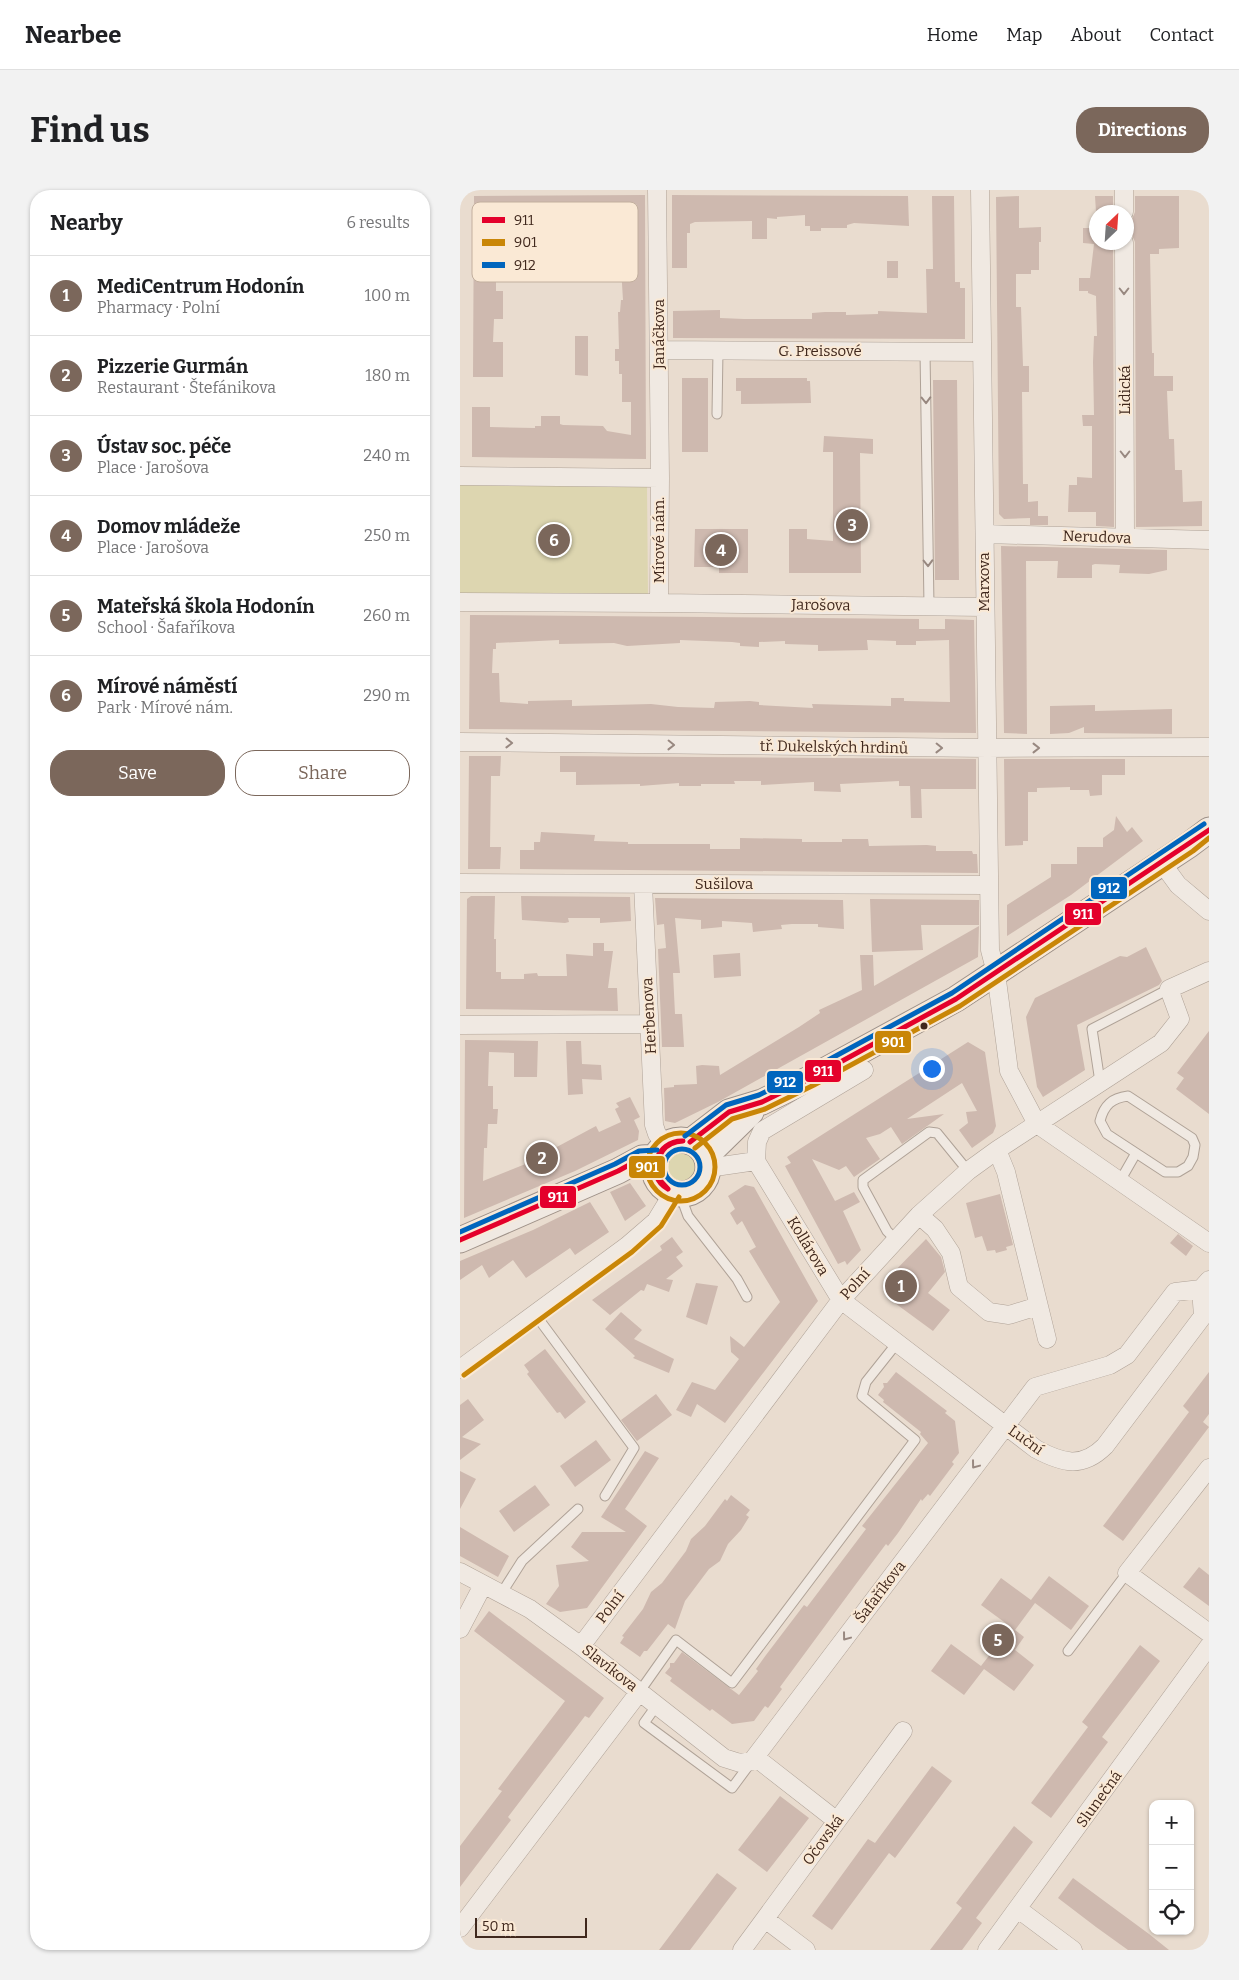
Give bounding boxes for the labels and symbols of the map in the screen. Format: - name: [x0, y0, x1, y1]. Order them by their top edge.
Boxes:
- legend: [472, 202, 638, 282]
- north arrow: [1089, 205, 1134, 250]
- text: 911: [514, 212, 534, 229]
- text: 901: [514, 234, 537, 251]
- text: 912: [514, 257, 536, 274]
- one-way arrow: [1119, 288, 1129, 295]
- street label: Janáčkova: [650, 299, 668, 370]
- street label: G. Preissové: [778, 342, 862, 360]
- street label: Lidická: [1116, 365, 1134, 415]
- one-way arrow: [921, 397, 931, 405]
- one-way arrow: [1120, 450, 1130, 458]
- street label: Mírové nám.: [650, 497, 668, 583]
- pin: 3: [836, 506, 868, 544]
- pin: 6: [538, 521, 570, 559]
- street label: Nerudova: [1062, 527, 1132, 547]
- pin: 4: [705, 531, 737, 569]
- street label: Marxova: [975, 552, 993, 612]
- one-way arrow: [923, 560, 933, 567]
- street label: Jarošova: [790, 595, 851, 615]
- street label: tř. Dukelských hrdinů: [760, 737, 908, 757]
- one-way arrow: [505, 738, 513, 748]
- one-way arrow: [668, 740, 675, 750]
- one-way arrow: [935, 743, 943, 753]
- one-way arrow: [1032, 743, 1040, 753]
- street label: Sušilova: [695, 875, 753, 893]
- line badge: 912: [1090, 876, 1128, 900]
- text: 912: [1098, 880, 1120, 897]
- line badge: 911: [1064, 902, 1102, 926]
- text: 911: [1073, 906, 1093, 923]
- street label: Herbenova: [638, 977, 660, 1055]
- unlabelled marker: [919, 1021, 929, 1031]
- line badge: 901: [874, 1030, 912, 1054]
- text: 901: [881, 1034, 905, 1051]
- your location: [919, 1056, 945, 1082]
- line badge: 911: [804, 1059, 842, 1083]
- text: 911: [813, 1063, 833, 1080]
- line badge: 912: [766, 1070, 804, 1094]
- text: 912: [774, 1074, 796, 1091]
- pin: 2: [526, 1139, 558, 1177]
- line badge: 901: [628, 1155, 666, 1179]
- text: 901: [635, 1159, 659, 1176]
- line badge: 911: [539, 1185, 577, 1209]
- text: 911: [548, 1189, 568, 1206]
- street label: Kollárova: [783, 1213, 833, 1279]
- street label: Polní: [836, 1264, 874, 1303]
- pin: 1: [885, 1267, 917, 1305]
- street label: Luční: [1005, 1421, 1047, 1459]
- one-way arrow: [972, 1459, 981, 1469]
- street label: Šafaříkova: [851, 1557, 909, 1627]
- street label: Polní: [592, 1587, 628, 1627]
- pin: 5: [982, 1621, 1014, 1659]
- one-way arrow: [843, 1631, 852, 1641]
- street label: Slavíkova: [579, 1641, 641, 1695]
- street label: Slunečná: [1072, 1767, 1126, 1831]
- street label: Očovská: [799, 1811, 847, 1869]
- scale bar: [475, 1915, 588, 1938]

